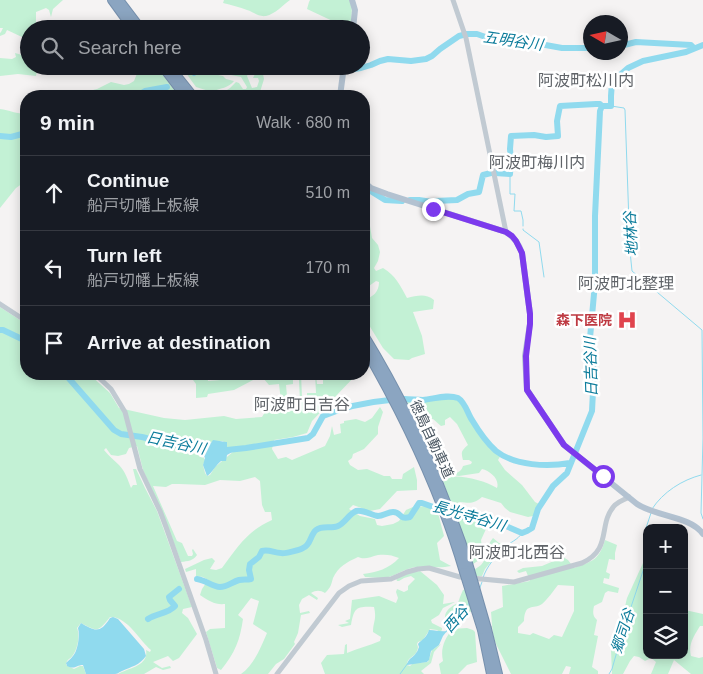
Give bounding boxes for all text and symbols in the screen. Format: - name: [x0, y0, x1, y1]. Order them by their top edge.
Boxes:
- north arrow: [583, 15, 628, 60]
- search box: [20, 20, 370, 75]
- water label: 五明谷川: [482, 28, 546, 53]
- icon: search: [38, 34, 66, 62]
- text: Search here: [78, 37, 182, 58]
- district label: 阿波町松川内: [538, 72, 634, 89]
- text: 9 min: [40, 111, 95, 134]
- text: Walk · 680 m: [256, 114, 350, 131]
- district label: 阿波町梅川内: [489, 154, 585, 171]
- text: Continue: [87, 170, 169, 191]
- icon: ahead: [40, 179, 68, 207]
- text: 510 m: [306, 184, 350, 201]
- text: 船戸切幡上板線: [87, 197, 199, 214]
- route end: [422, 198, 445, 221]
- water label: 地林谷: [621, 209, 640, 257]
- text: Turn left: [87, 245, 162, 266]
- icon: left: [40, 254, 68, 282]
- text: 170 m: [306, 259, 350, 276]
- text: 船戸切幡上板線: [87, 272, 199, 289]
- district label: 阿波町北整理: [578, 275, 674, 292]
- hospital icon: 森下医院: [616, 309, 638, 331]
- place label: 森下医院: [556, 312, 612, 328]
- icon: arrive: [40, 329, 68, 357]
- text: Arrive at destination: [87, 332, 271, 353]
- water label: 日吉谷川: [581, 335, 600, 397]
- district label: 阿波町日吉谷: [254, 396, 350, 413]
- street label: 徳島自動車道: [407, 398, 457, 480]
- water label: 日吉谷川: [145, 428, 209, 457]
- route start: [592, 465, 615, 488]
- water label: 長光寺谷川: [431, 497, 509, 535]
- map controls: [643, 524, 688, 659]
- button: +: [643, 524, 688, 569]
- district label: 阿波町北西谷: [469, 544, 565, 561]
- button: −: [643, 569, 688, 614]
- water label: 西谷: [439, 600, 473, 636]
- water label: 郷司谷: [607, 605, 638, 655]
- button: layers: [643, 614, 688, 659]

